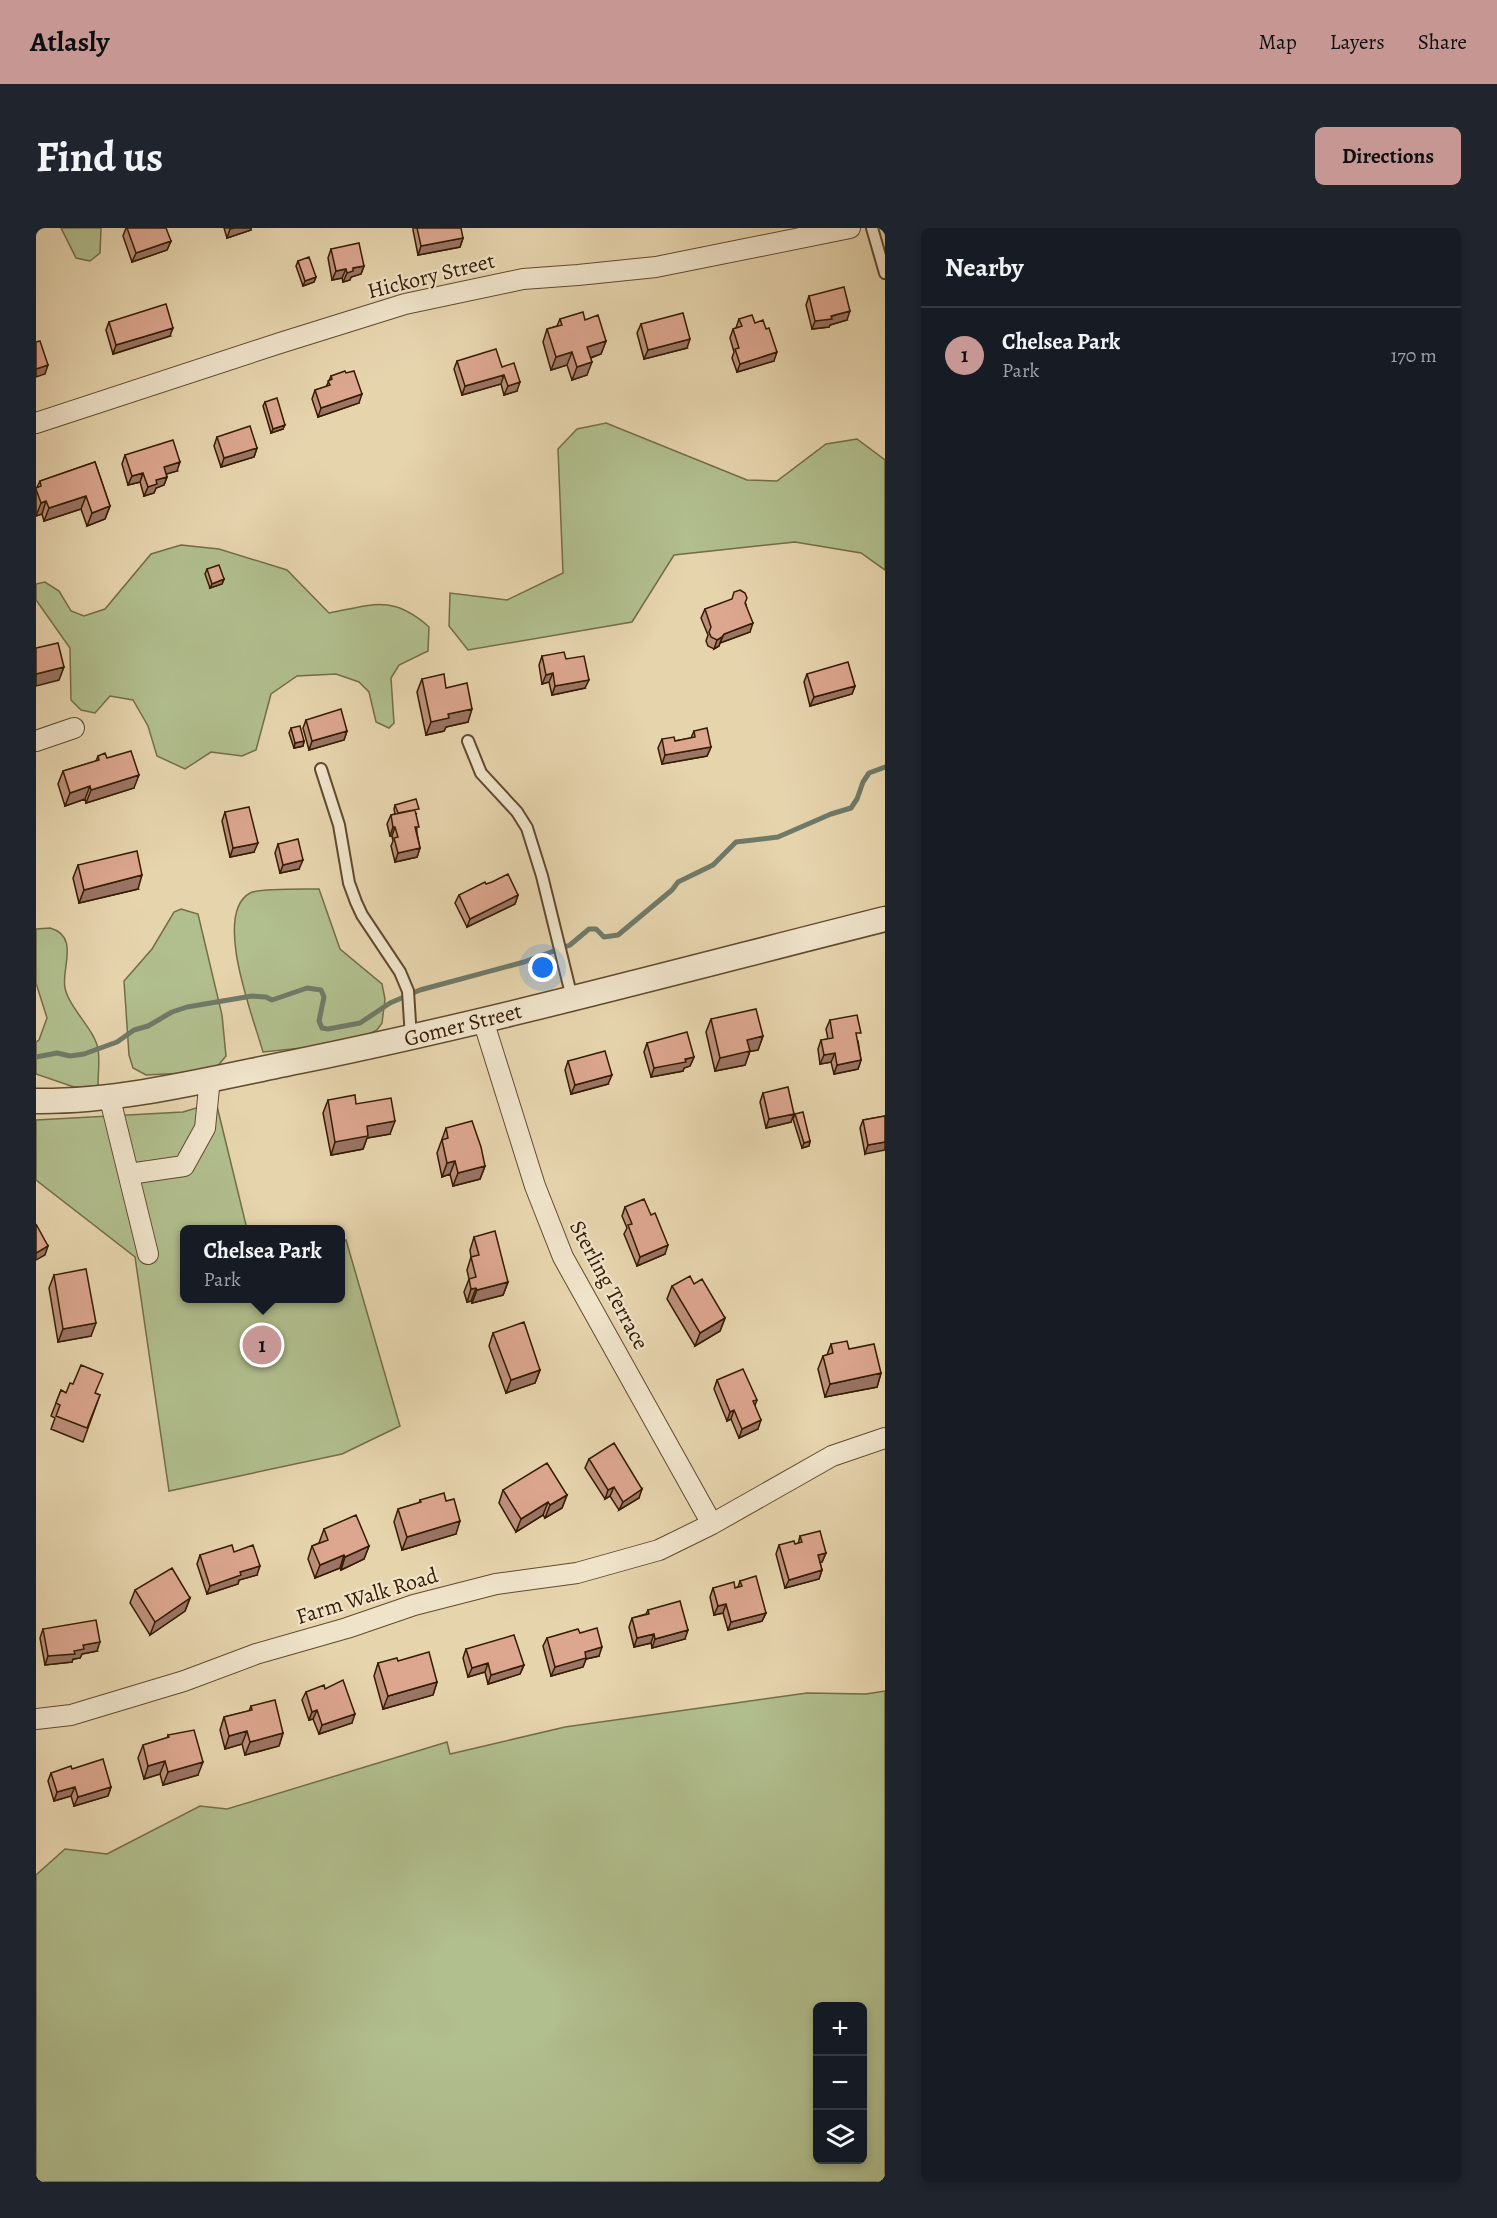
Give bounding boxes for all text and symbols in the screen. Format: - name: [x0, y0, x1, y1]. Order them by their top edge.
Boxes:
- text: Atlasly: [30, 23, 109, 61]
- text: Map: [1258, 28, 1297, 56]
- text: Layers: [1330, 28, 1385, 56]
- text: Share: [1418, 28, 1467, 56]
- button: Directions: [1315, 127, 1461, 185]
- text: Find us: [36, 128, 163, 185]
- street label: Hickory Street: [364, 246, 498, 306]
- text: Nearby: [945, 250, 1024, 285]
- text: Chelsea Park: [1002, 327, 1120, 357]
- text: 1: [961, 342, 968, 369]
- text: 170 m: [1391, 342, 1437, 369]
- text: Park: [1002, 357, 1040, 384]
- your location: [528, 953, 557, 982]
- street label: Gomer Street: [401, 996, 525, 1054]
- street label: Sterling Terrace: [562, 1215, 656, 1355]
- popup: [180, 1225, 345, 1303]
- text: Chelsea Park: [203, 1236, 322, 1266]
- text: Park: [203, 1266, 241, 1293]
- pin: 1: [242, 1322, 282, 1368]
- street label: Farm Walk Road: [292, 1560, 442, 1632]
- map controls: [813, 2002, 867, 2164]
- button: +: [813, 2002, 867, 2056]
- button: −: [813, 2056, 867, 2110]
- button: layers: [813, 2110, 867, 2164]

